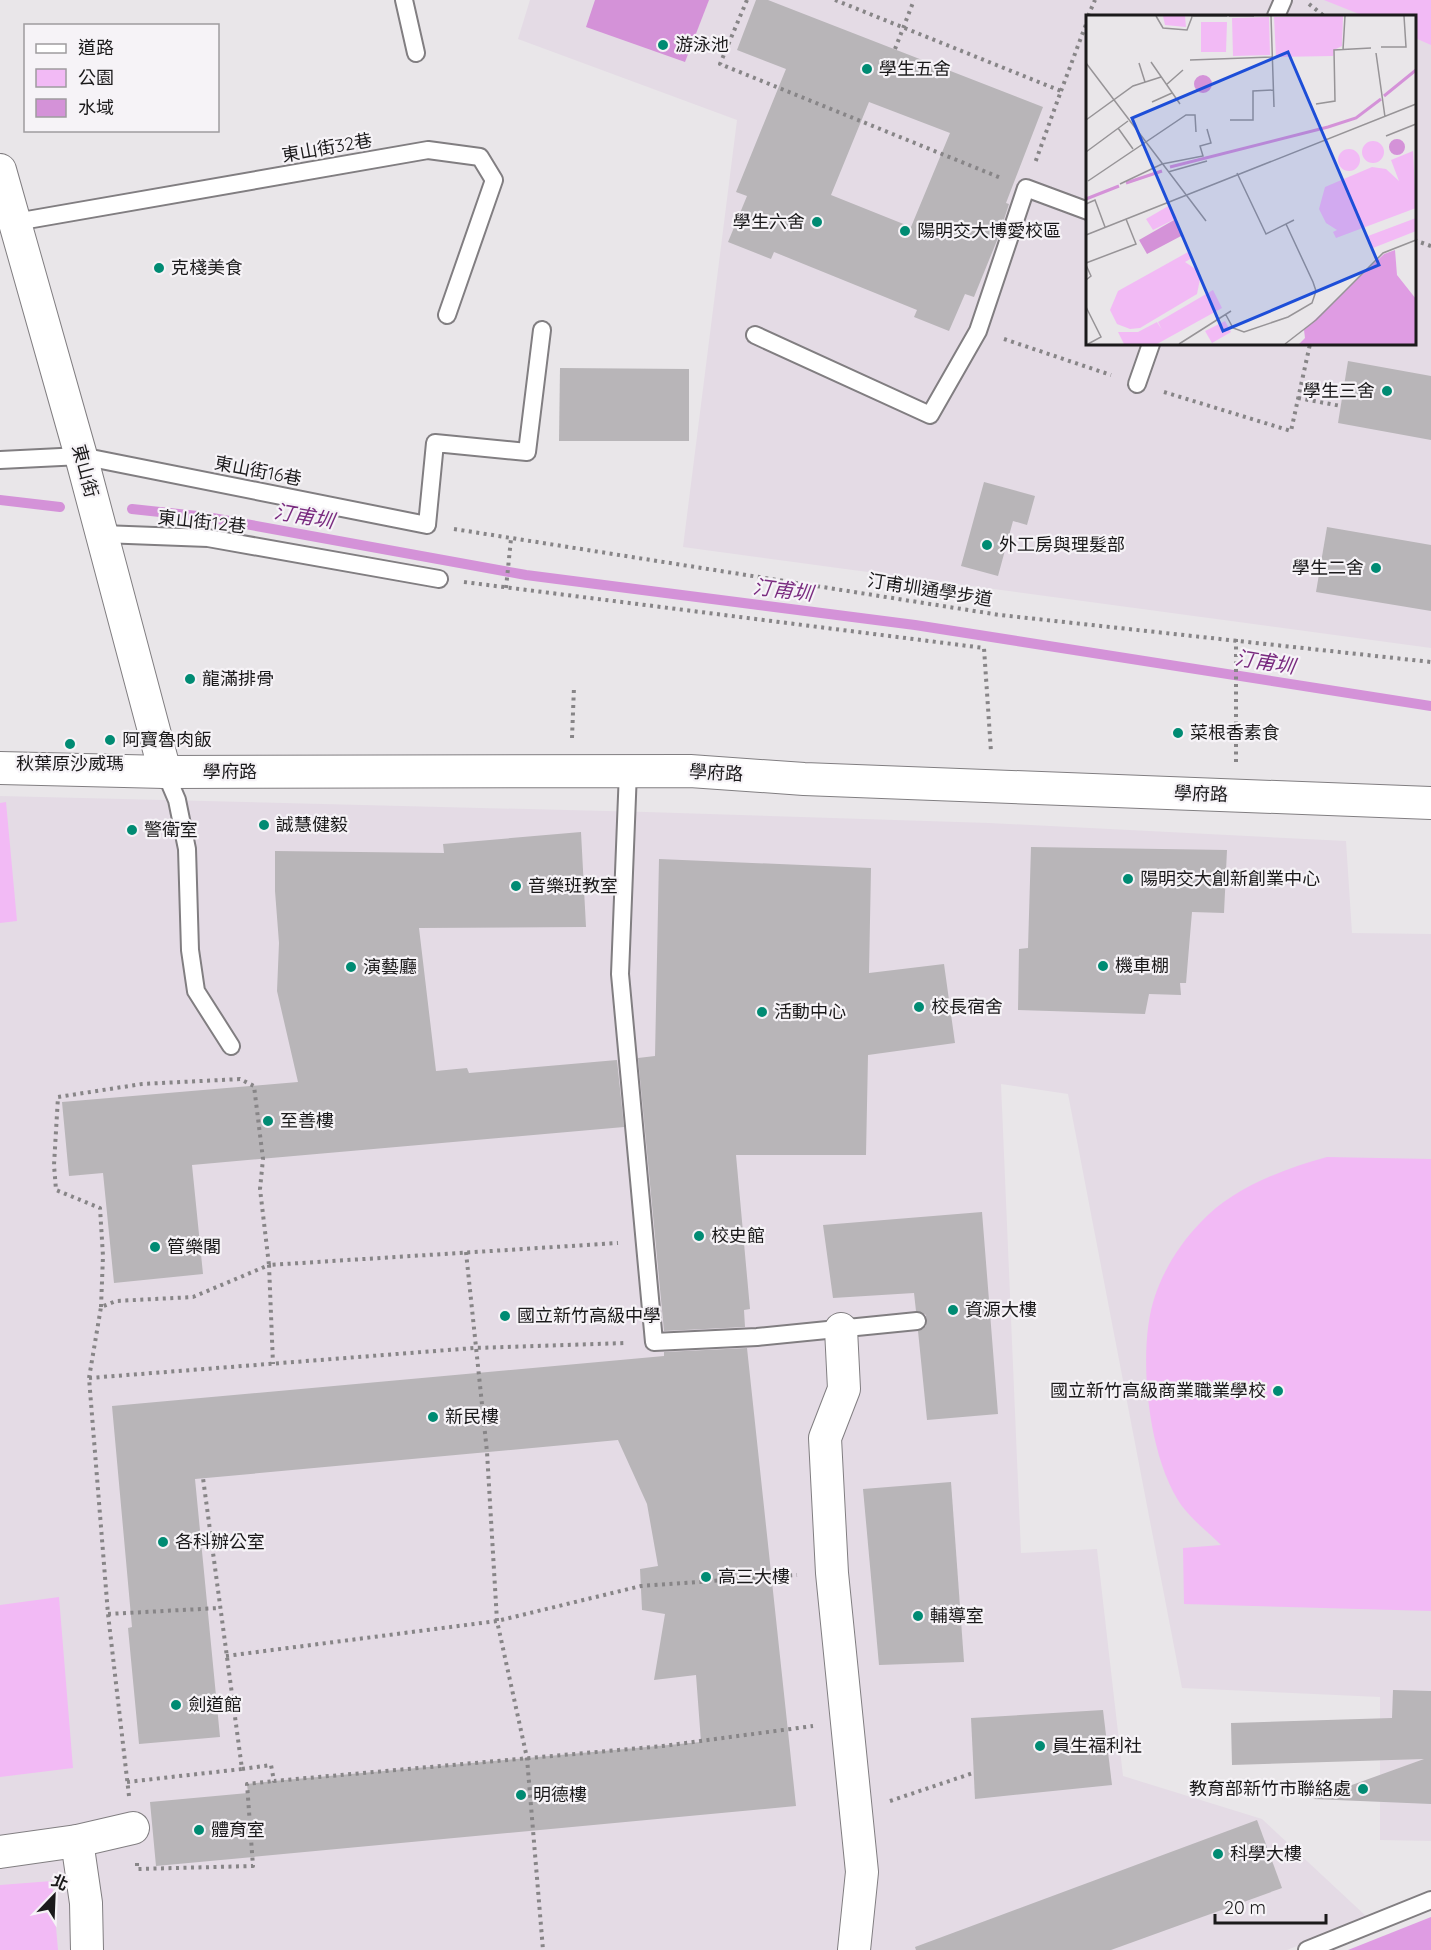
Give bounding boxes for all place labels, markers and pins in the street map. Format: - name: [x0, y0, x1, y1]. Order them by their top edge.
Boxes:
- place label: 游泳池: [675, 33, 729, 56]
- marker: 游泳池: [656, 38, 670, 52]
- place label: 學生五舍: [879, 57, 951, 80]
- marker: 學生五舍: [860, 62, 874, 76]
- place label: 學生六舍: [733, 210, 805, 233]
- marker: 學生六舍: [810, 215, 824, 229]
- place label: 陽明交大博愛校區: [917, 219, 1061, 242]
- marker: 陽明交大博愛校區: [898, 224, 912, 238]
- place label: 克棧美食: [171, 256, 243, 279]
- marker: 克棧美食: [152, 261, 166, 275]
- place label: 學生三舍: [1303, 379, 1375, 402]
- marker: 學生三舍: [1380, 384, 1394, 398]
- place label: 外工房與理髮部: [999, 533, 1125, 556]
- marker: 外工房與理髮部: [980, 538, 994, 552]
- place label: 學生二舍: [1292, 556, 1364, 579]
- marker: 學生二舍: [1369, 561, 1383, 575]
- place label: 龍滿排骨: [202, 667, 274, 690]
- marker: 龍滿排骨: [183, 672, 197, 686]
- place label: 菜根香素食: [1190, 721, 1280, 744]
- marker: 菜根香素食: [1171, 726, 1185, 740]
- place label: 阿寶魯肉飯: [122, 728, 212, 751]
- marker: 阿寶魯肉飯: [103, 733, 117, 747]
- marker: 秋葉原沙威瑪: [63, 737, 77, 751]
- place label: 秋葉原沙威瑪: [16, 752, 124, 775]
- place label: 誠慧健毅: [276, 813, 348, 836]
- place label: 警衛室: [144, 818, 198, 841]
- marker: 誠慧健毅: [257, 818, 271, 832]
- marker: 警衛室: [125, 823, 139, 837]
- place label: 陽明交大創新創業中心: [1140, 867, 1320, 890]
- marker: 陽明交大創新創業中心: [1121, 872, 1135, 886]
- place label: 音樂班教室: [528, 874, 618, 897]
- marker: 音樂班教室: [509, 879, 523, 893]
- place label: 機車棚: [1115, 954, 1169, 977]
- place label: 演藝廳: [363, 955, 417, 978]
- marker: 機車棚: [1096, 959, 1110, 973]
- marker: 演藝廳: [344, 960, 358, 974]
- place label: 校長宿舍: [931, 995, 1003, 1018]
- place label: 活動中心: [774, 1000, 846, 1023]
- marker: 校長宿舍: [912, 1000, 926, 1014]
- marker: 活動中心: [755, 1005, 769, 1019]
- place label: 至善樓: [280, 1109, 334, 1132]
- marker: 至善樓: [261, 1114, 275, 1128]
- place label: 校史館: [711, 1224, 765, 1247]
- marker: 校史館: [692, 1229, 706, 1243]
- place label: 管樂閣: [167, 1235, 221, 1258]
- marker: 管樂閣: [148, 1240, 162, 1254]
- place label: 資源大樓: [965, 1298, 1037, 1321]
- marker: 資源大樓: [946, 1303, 960, 1317]
- place label: 國立新竹高級中學: [517, 1304, 661, 1327]
- marker: 國立新竹高級中學: [498, 1309, 512, 1323]
- place label: 國立新竹高級商業職業學校: [1050, 1379, 1266, 1402]
- marker: 國立新竹高級商業職業學校: [1271, 1384, 1285, 1398]
- place label: 新民樓: [445, 1405, 499, 1428]
- marker: 新民樓: [426, 1410, 440, 1424]
- place label: 各科辦公室: [175, 1530, 265, 1553]
- marker: 各科辦公室: [156, 1535, 170, 1549]
- place label: 高三大樓: [718, 1565, 790, 1588]
- marker: 高三大樓: [699, 1570, 713, 1584]
- place label: 輔導室: [930, 1604, 984, 1627]
- marker: 輔導室: [911, 1609, 925, 1623]
- place label: 劍道館: [188, 1693, 242, 1716]
- marker: 劍道館: [169, 1698, 183, 1712]
- place label: 員生福利社: [1052, 1734, 1142, 1757]
- marker: 員生福利社: [1033, 1739, 1047, 1753]
- place label: 教育部新竹市聯絡處: [1189, 1777, 1351, 1800]
- marker: 教育部新竹市聯絡處: [1356, 1782, 1370, 1796]
- place label: 明德樓: [533, 1783, 587, 1806]
- marker: 明德樓: [514, 1788, 528, 1802]
- place label: 體育室: [211, 1818, 265, 1841]
- marker: 體育室: [192, 1823, 206, 1837]
- place label: 科學大樓: [1230, 1842, 1302, 1865]
- marker: 科學大樓: [1211, 1847, 1225, 1861]

